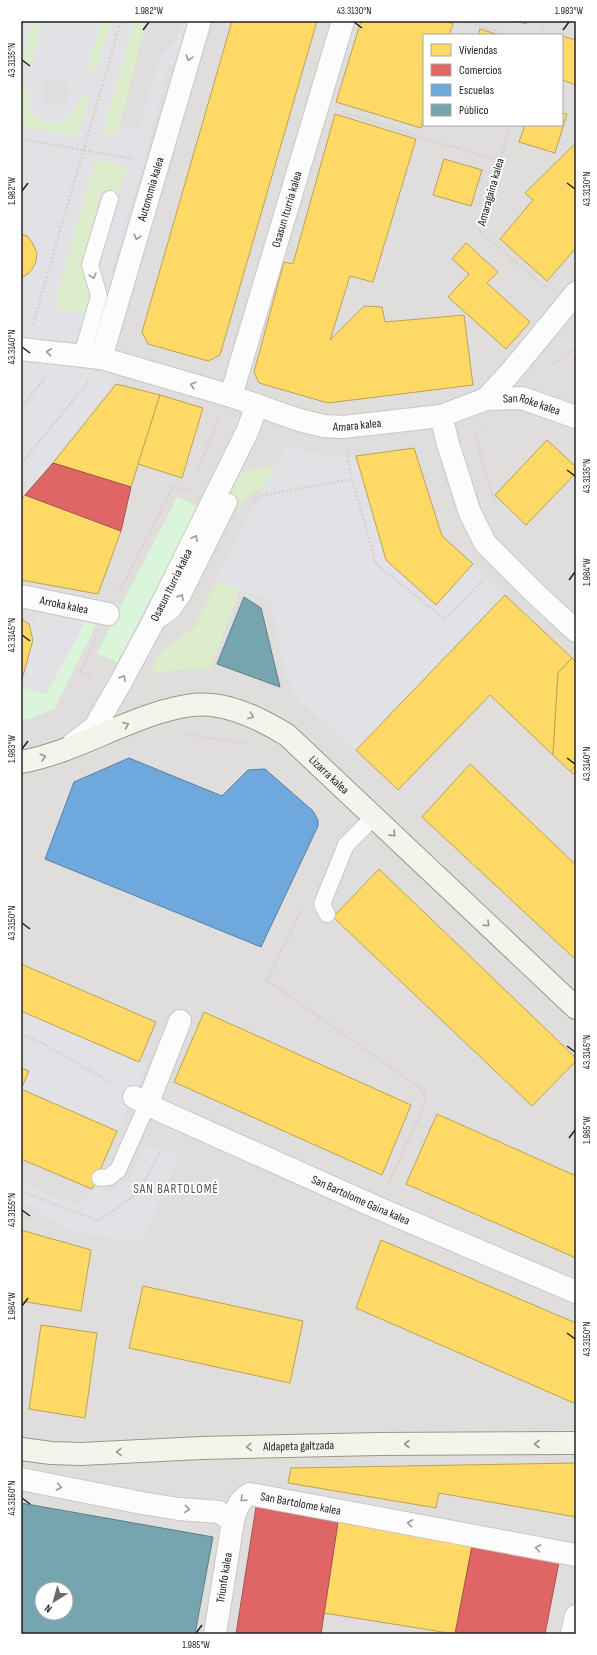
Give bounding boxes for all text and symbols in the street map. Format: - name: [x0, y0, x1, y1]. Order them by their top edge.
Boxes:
- text: 1.982°W: [135, 5, 163, 17]
- text: 43.3130°N: [337, 5, 371, 17]
- text: 1.983°W: [555, 5, 583, 17]
- legend: [423, 34, 563, 126]
- text: 43.3135°N: [6, 43, 18, 77]
- text: Viviendas: [459, 43, 497, 58]
- one-way arrow: [185, 55, 194, 62]
- text: Comercios: [459, 63, 502, 78]
- text: Escuelas: [459, 83, 494, 98]
- text: Público: [459, 103, 489, 118]
- street label: Autonomia kalea: [134, 155, 167, 224]
- street label: Amaragaina kalea: [474, 156, 508, 228]
- street label: Osasun Iturria kalea: [268, 169, 305, 249]
- text: 43.3130°N: [581, 172, 593, 206]
- text: 1.982°W: [6, 177, 18, 205]
- one-way arrow: [133, 233, 142, 240]
- one-way arrow: [89, 273, 97, 280]
- text: 43.3140°N: [6, 330, 18, 364]
- one-way arrow: [46, 348, 52, 357]
- one-way arrow: [190, 381, 197, 390]
- street label: San Roke kalea: [503, 390, 563, 419]
- street label: Amara kalea: [332, 415, 382, 435]
- text: 43.3135°N: [581, 459, 593, 493]
- one-way arrow: [190, 534, 198, 542]
- street label: Osasun Iturria kalea: [147, 546, 196, 624]
- text: 1.984°W: [581, 558, 593, 586]
- street label: Arroka kalea: [38, 592, 90, 617]
- one-way arrow: [177, 594, 184, 601]
- text: 43.3145°N: [6, 618, 18, 652]
- one-way arrow: [118, 675, 126, 682]
- one-way arrow: [248, 712, 255, 720]
- one-way arrow: [122, 721, 129, 729]
- text: 1.983°W: [6, 735, 18, 763]
- text: 43.3140°N: [581, 747, 593, 781]
- street label: Lizarra kalea: [306, 752, 353, 798]
- one-way arrow: [39, 753, 46, 762]
- one-way arrow: [389, 829, 396, 836]
- text: 43.3150°N: [6, 906, 18, 940]
- one-way arrow: [482, 919, 490, 927]
- text: 43.3145°N: [581, 1035, 593, 1069]
- text: 1.985°W: [581, 1116, 593, 1144]
- street label: San Bartolome Gaina kalea: [309, 1172, 413, 1228]
- district label: SAN BARTOLOMÉ: [133, 1181, 219, 1197]
- text: 43.3155°N: [6, 1193, 18, 1227]
- text: 1.984°W: [6, 1292, 18, 1320]
- text: 43.3150°N: [581, 1322, 593, 1356]
- street label: Aldapeta galtzada: [262, 1437, 335, 1454]
- one-way arrow: [404, 1440, 410, 1448]
- one-way arrow: [534, 1440, 540, 1448]
- one-way arrow: [246, 1443, 252, 1451]
- one-way arrow: [116, 1448, 122, 1456]
- text: 43.3160°N: [6, 1481, 18, 1515]
- one-way arrow: [56, 1482, 62, 1491]
- street label: San Bartolome kalea: [259, 1489, 342, 1518]
- one-way arrow: [240, 1494, 248, 1502]
- one-way arrow: [184, 1505, 190, 1514]
- one-way arrow: [407, 1520, 413, 1528]
- one-way arrow: [535, 1544, 541, 1552]
- street label: Triunfo kalea: [213, 1551, 235, 1604]
- north arrow: [34, 1581, 74, 1621]
- text: N: [42, 1602, 55, 1616]
- text: 1.985°W: [182, 1639, 210, 1651]

